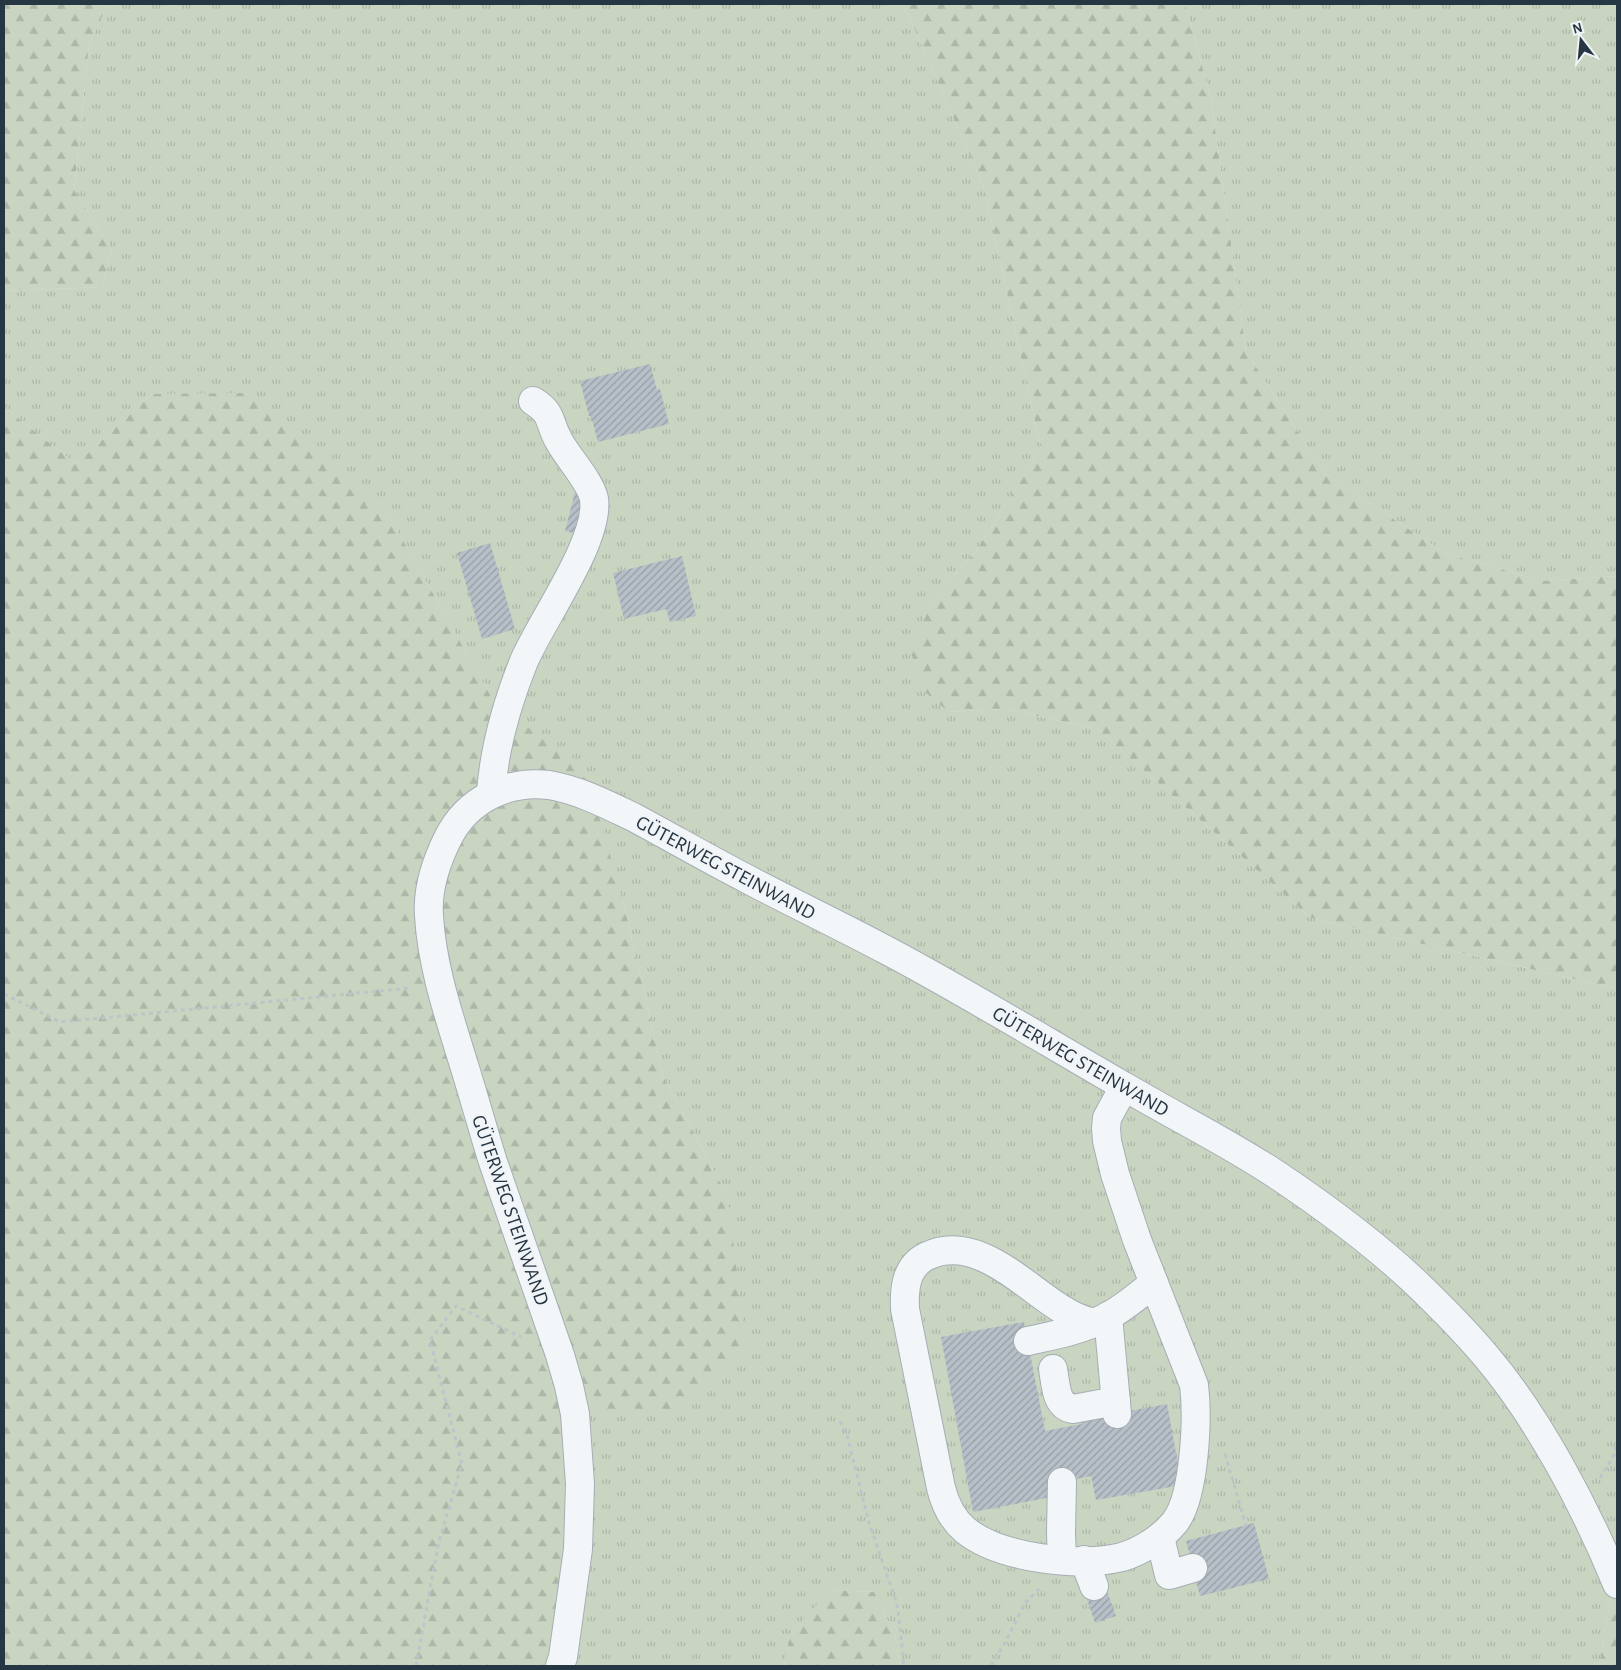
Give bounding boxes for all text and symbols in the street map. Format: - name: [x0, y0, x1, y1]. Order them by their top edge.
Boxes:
- north arrow: [1556, 15, 1606, 65]
- text: N: [1571, 20, 1584, 37]
- street label: GÜTERWEG STEINWAND: [633, 812, 819, 924]
- street label: GÜTERWEG STEINWAND: [989, 1003, 1172, 1121]
- street label: GÜTERWEG STEINWAND: [468, 1113, 552, 1308]

